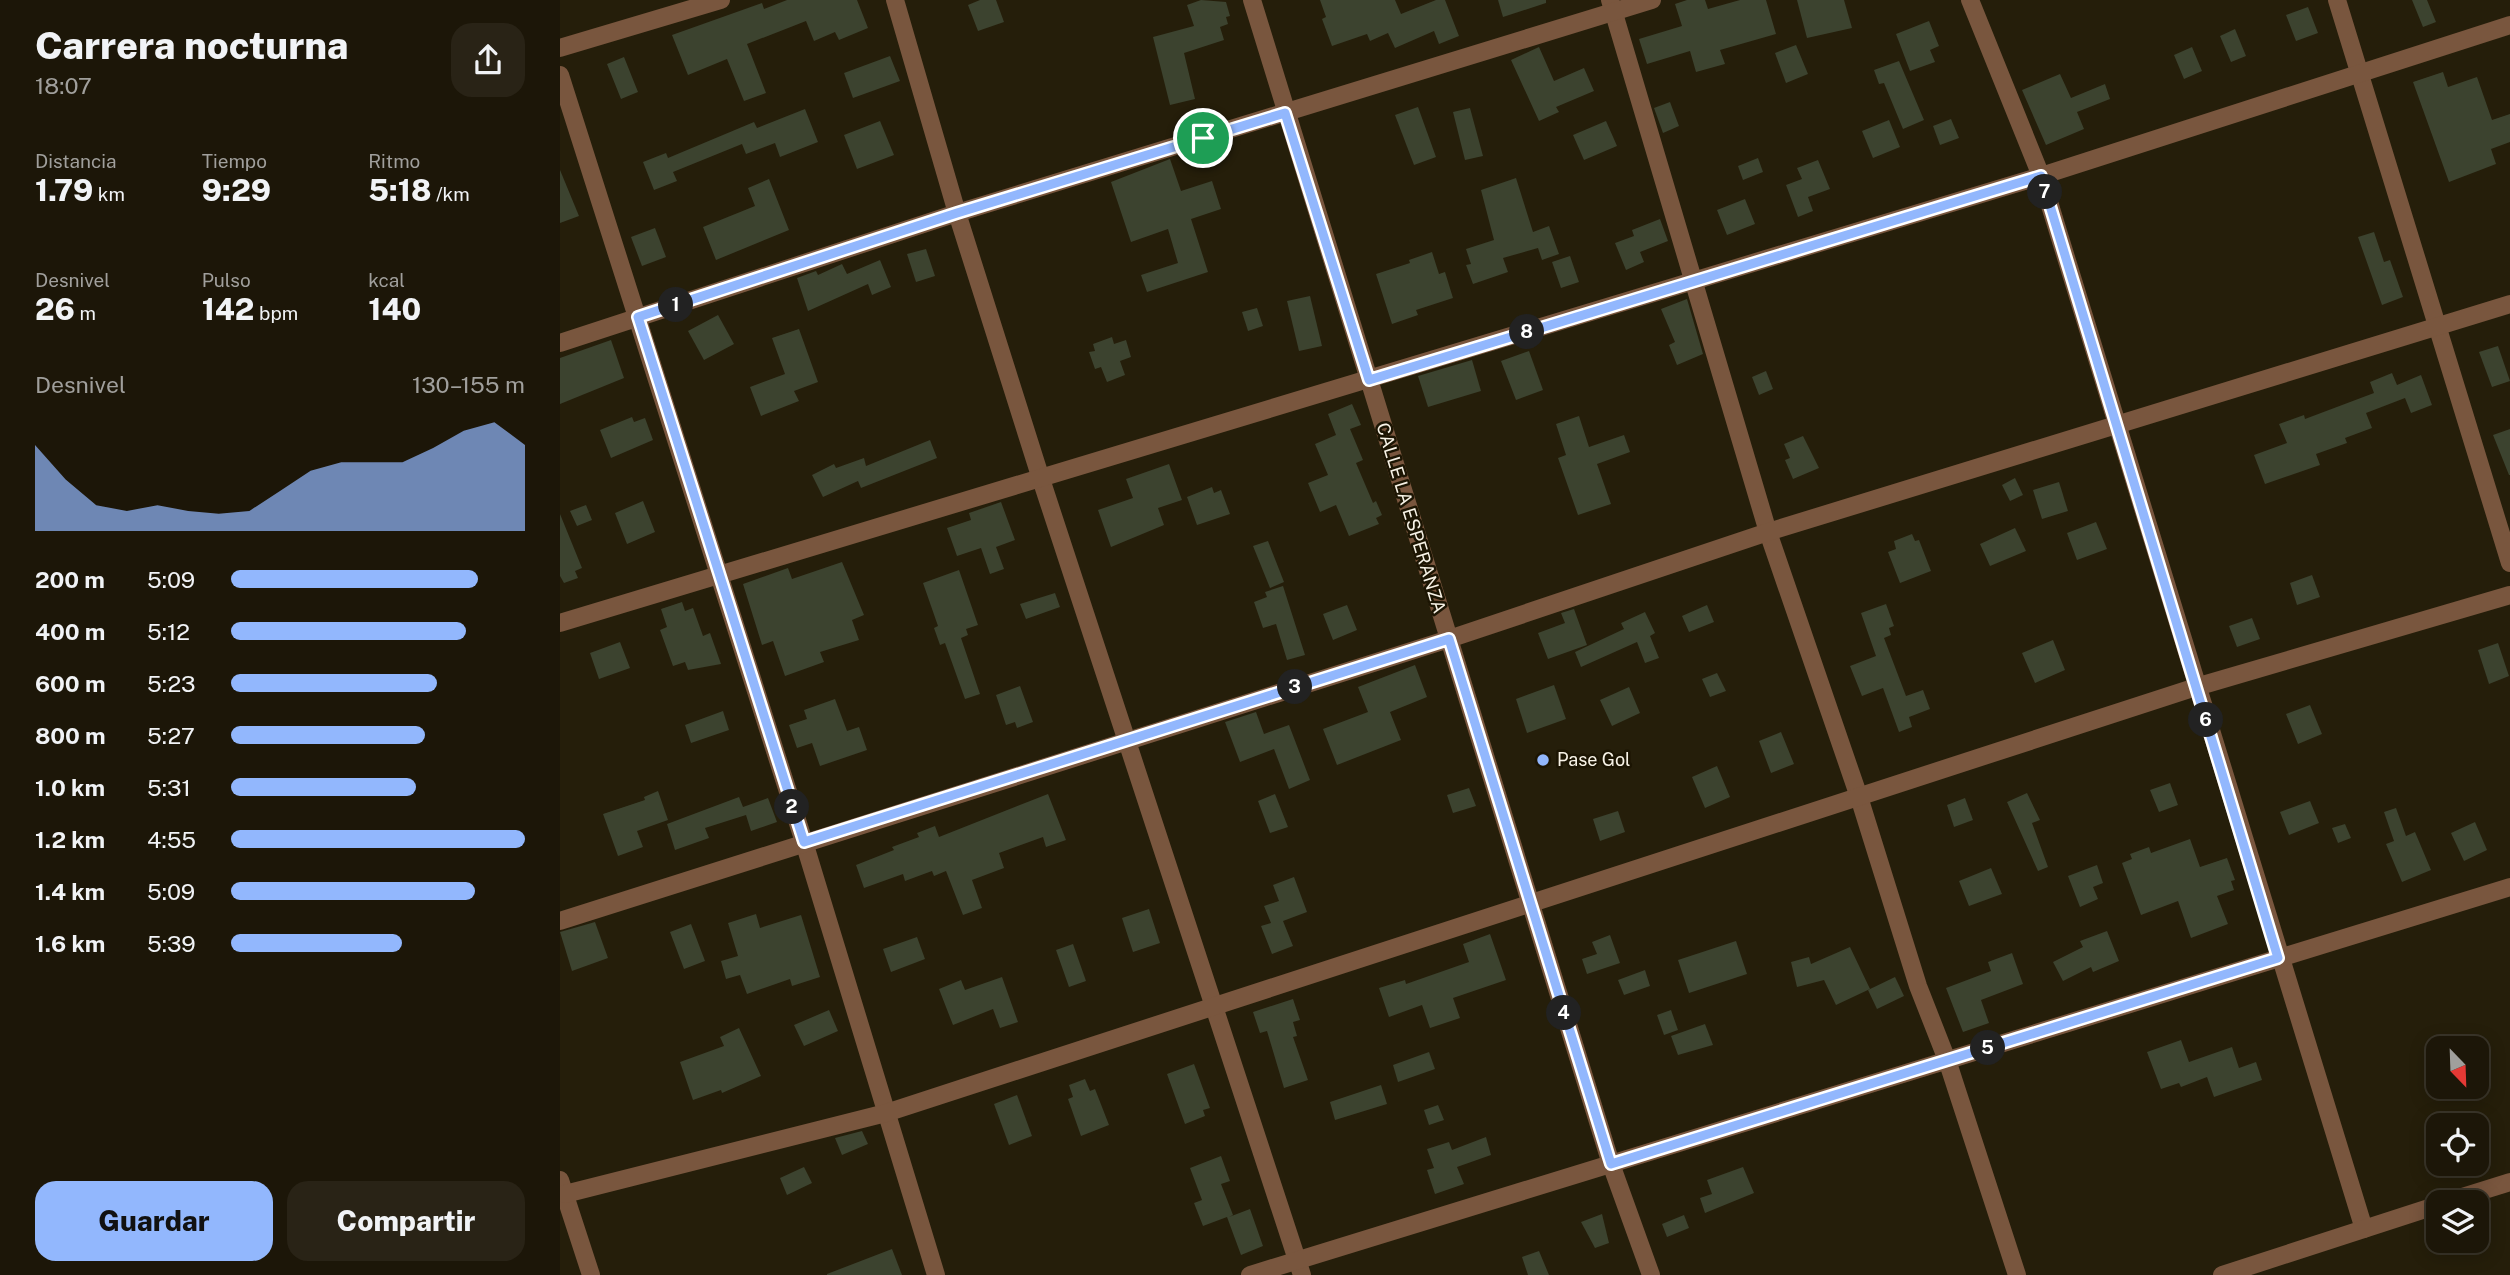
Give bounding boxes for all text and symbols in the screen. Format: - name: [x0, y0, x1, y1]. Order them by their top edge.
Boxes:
- text: Carrera nocturna: [35, 23, 349, 68]
- button: share: [451, 23, 525, 97]
- text: 18:07: [35, 72, 92, 99]
- pin: [1173, 108, 1233, 168]
- icon: arrive: [1184, 119, 1222, 157]
- text: Distancia: [35, 150, 117, 172]
- text: Tiempo: [202, 150, 267, 172]
- text: Ritmo: [368, 150, 420, 172]
- text: 1.79: [35, 172, 93, 208]
- text: 9:29: [202, 172, 271, 208]
- text: 5:18: [368, 172, 431, 208]
- pin: 7: [2028, 174, 2062, 210]
- text: 7: [2039, 180, 2050, 202]
- text: km: [93, 183, 125, 205]
- text: /km: [431, 183, 470, 205]
- text: Desnivel: [35, 269, 110, 291]
- text: Pulso: [202, 269, 251, 291]
- text: kcal: [368, 269, 405, 291]
- pin: 1: [659, 288, 694, 322]
- text: 26: [35, 291, 75, 327]
- text: 142: [202, 291, 254, 327]
- text: 140: [368, 291, 421, 327]
- text: 1: [671, 293, 680, 315]
- text: m: [75, 302, 96, 324]
- text: bpm: [254, 302, 298, 324]
- pin: 8: [1510, 314, 1544, 350]
- text: 8: [1520, 320, 1533, 342]
- text: Desnivel: [35, 371, 126, 398]
- text: 130–155 m: [412, 371, 525, 398]
- street label: CALLE LA ESPERANZA: [1372, 420, 1451, 616]
- text: 200 m: [35, 566, 105, 593]
- text: 5:09: [147, 566, 195, 593]
- text: 400 m: [35, 618, 105, 645]
- text: 5:12: [147, 618, 190, 645]
- text: 600 m: [35, 670, 105, 697]
- text: 5:23: [147, 670, 196, 697]
- pin: 3: [1278, 670, 1312, 704]
- text: 3: [1288, 675, 1301, 697]
- pin: 6: [2188, 702, 2224, 738]
- text: 6: [2199, 708, 2212, 730]
- text: 800 m: [35, 722, 106, 749]
- text: 5:27: [147, 722, 195, 749]
- place label: Pase Gol: [1557, 749, 1631, 770]
- marker: Pase Gol: [1535, 752, 1551, 768]
- text: 1.0 km: [35, 774, 105, 801]
- text: 5:31: [147, 774, 191, 801]
- pin: 2: [775, 790, 810, 824]
- text: 2: [785, 795, 798, 817]
- text: 1.2 km: [35, 826, 105, 853]
- text: 4:55: [147, 826, 196, 853]
- text: 1.4 km: [35, 878, 105, 905]
- text: 5:09: [147, 878, 195, 905]
- text: 1.6 km: [35, 930, 105, 957]
- text: 5:39: [147, 930, 196, 957]
- pin: 4: [1546, 996, 1581, 1030]
- text: 4: [1557, 1001, 1570, 1023]
- pin: 5: [1970, 1030, 2006, 1066]
- text: 5: [1981, 1036, 1994, 1058]
- north arrow: [2426, 1036, 2488, 1099]
- map controls: [2426, 1036, 2489, 1253]
- button: locate: [2426, 1113, 2489, 1176]
- button: Guardar: [35, 1181, 273, 1261]
- button: Compartir: [287, 1181, 525, 1261]
- button: layers: [2426, 1190, 2489, 1253]

